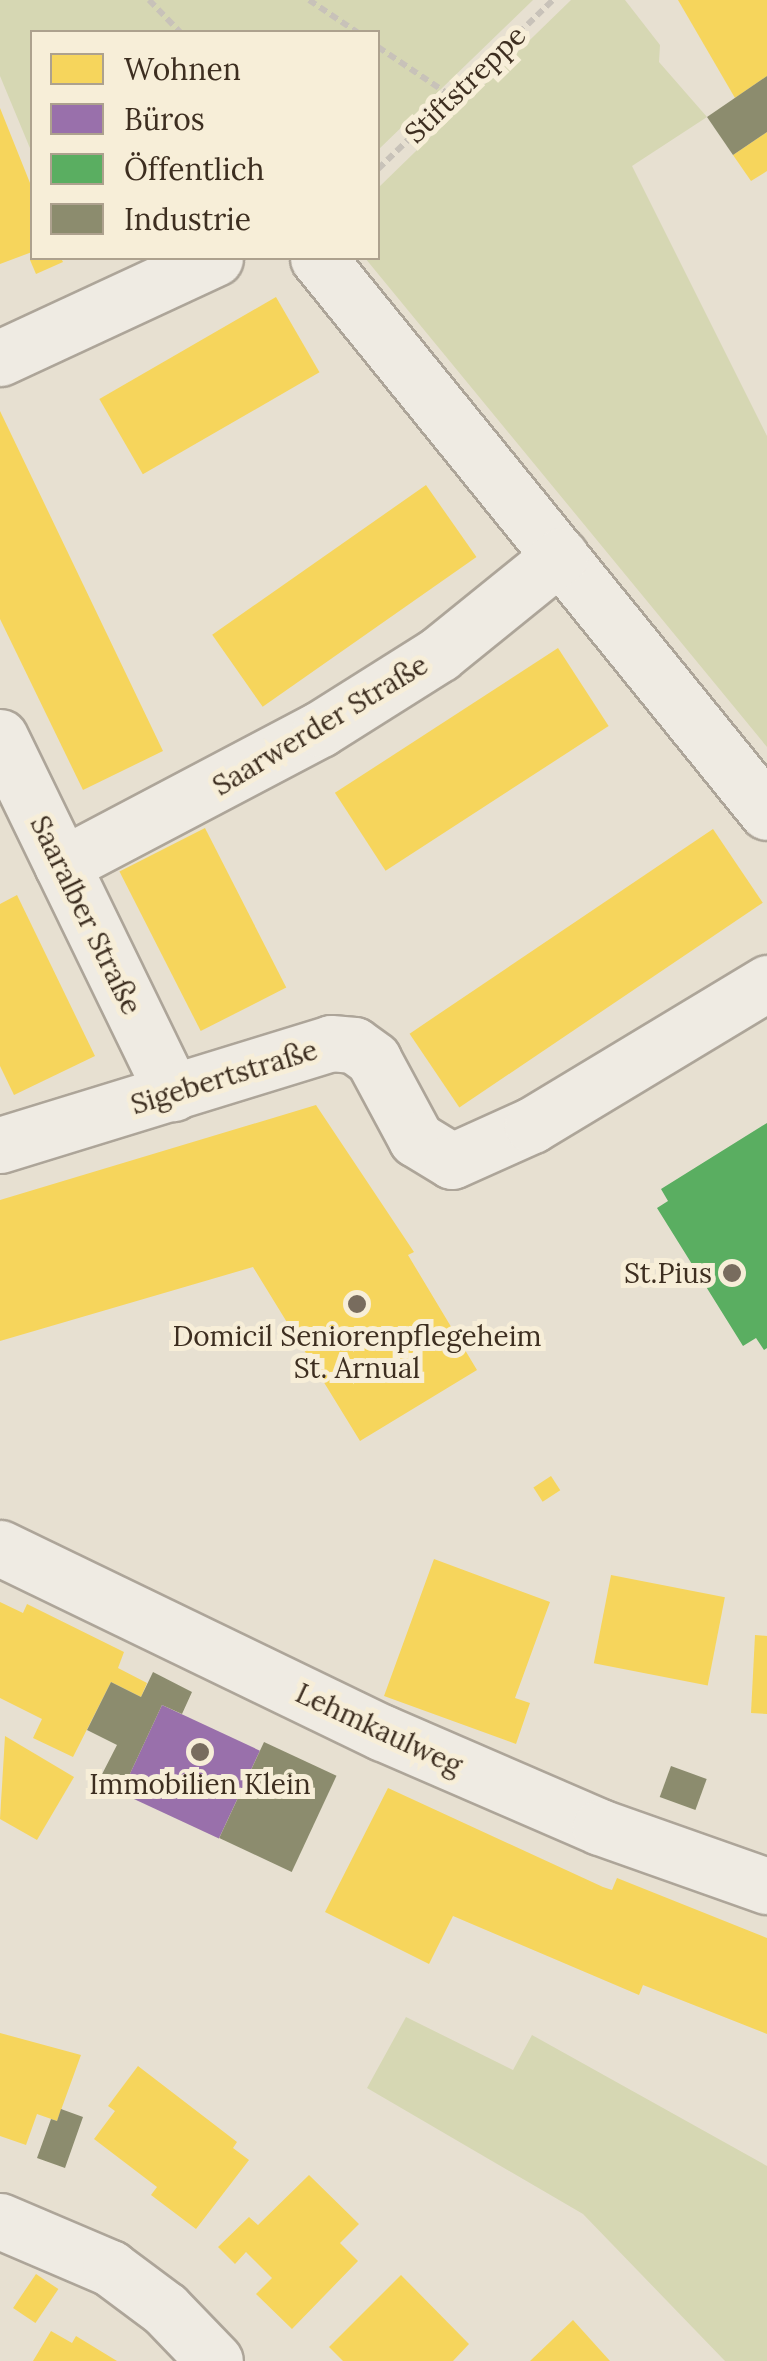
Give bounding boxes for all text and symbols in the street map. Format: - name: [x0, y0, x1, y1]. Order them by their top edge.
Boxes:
- street label: Stiftstreppe: [398, 18, 532, 150]
- legend: [30, 30, 380, 260]
- text: Wohnen: [124, 50, 241, 88]
- text: Büros: [124, 100, 205, 138]
- text: Öffentlich: [124, 150, 265, 188]
- text: Industrie: [124, 200, 251, 238]
- street label: Saarwerder Straße: [206, 648, 434, 802]
- street label: Saaralber Straße: [23, 810, 149, 1020]
- street label: Sigebertstraße: [127, 1033, 321, 1121]
- place label: St.Pius: [624, 1256, 712, 1290]
- marker: St.Pius: [721, 1262, 743, 1284]
- marker: Domicil Seniorenpflegeheim St. Arnual: [346, 1293, 368, 1315]
- place label: Domicil Seniorenpflegeheim St. Arnual: [172, 1319, 542, 1385]
- street label: Lehmkaulweg: [291, 1676, 467, 1782]
- marker: Immobilien Klein: [189, 1741, 211, 1763]
- place label: Immobilien Klein: [89, 1767, 311, 1801]

